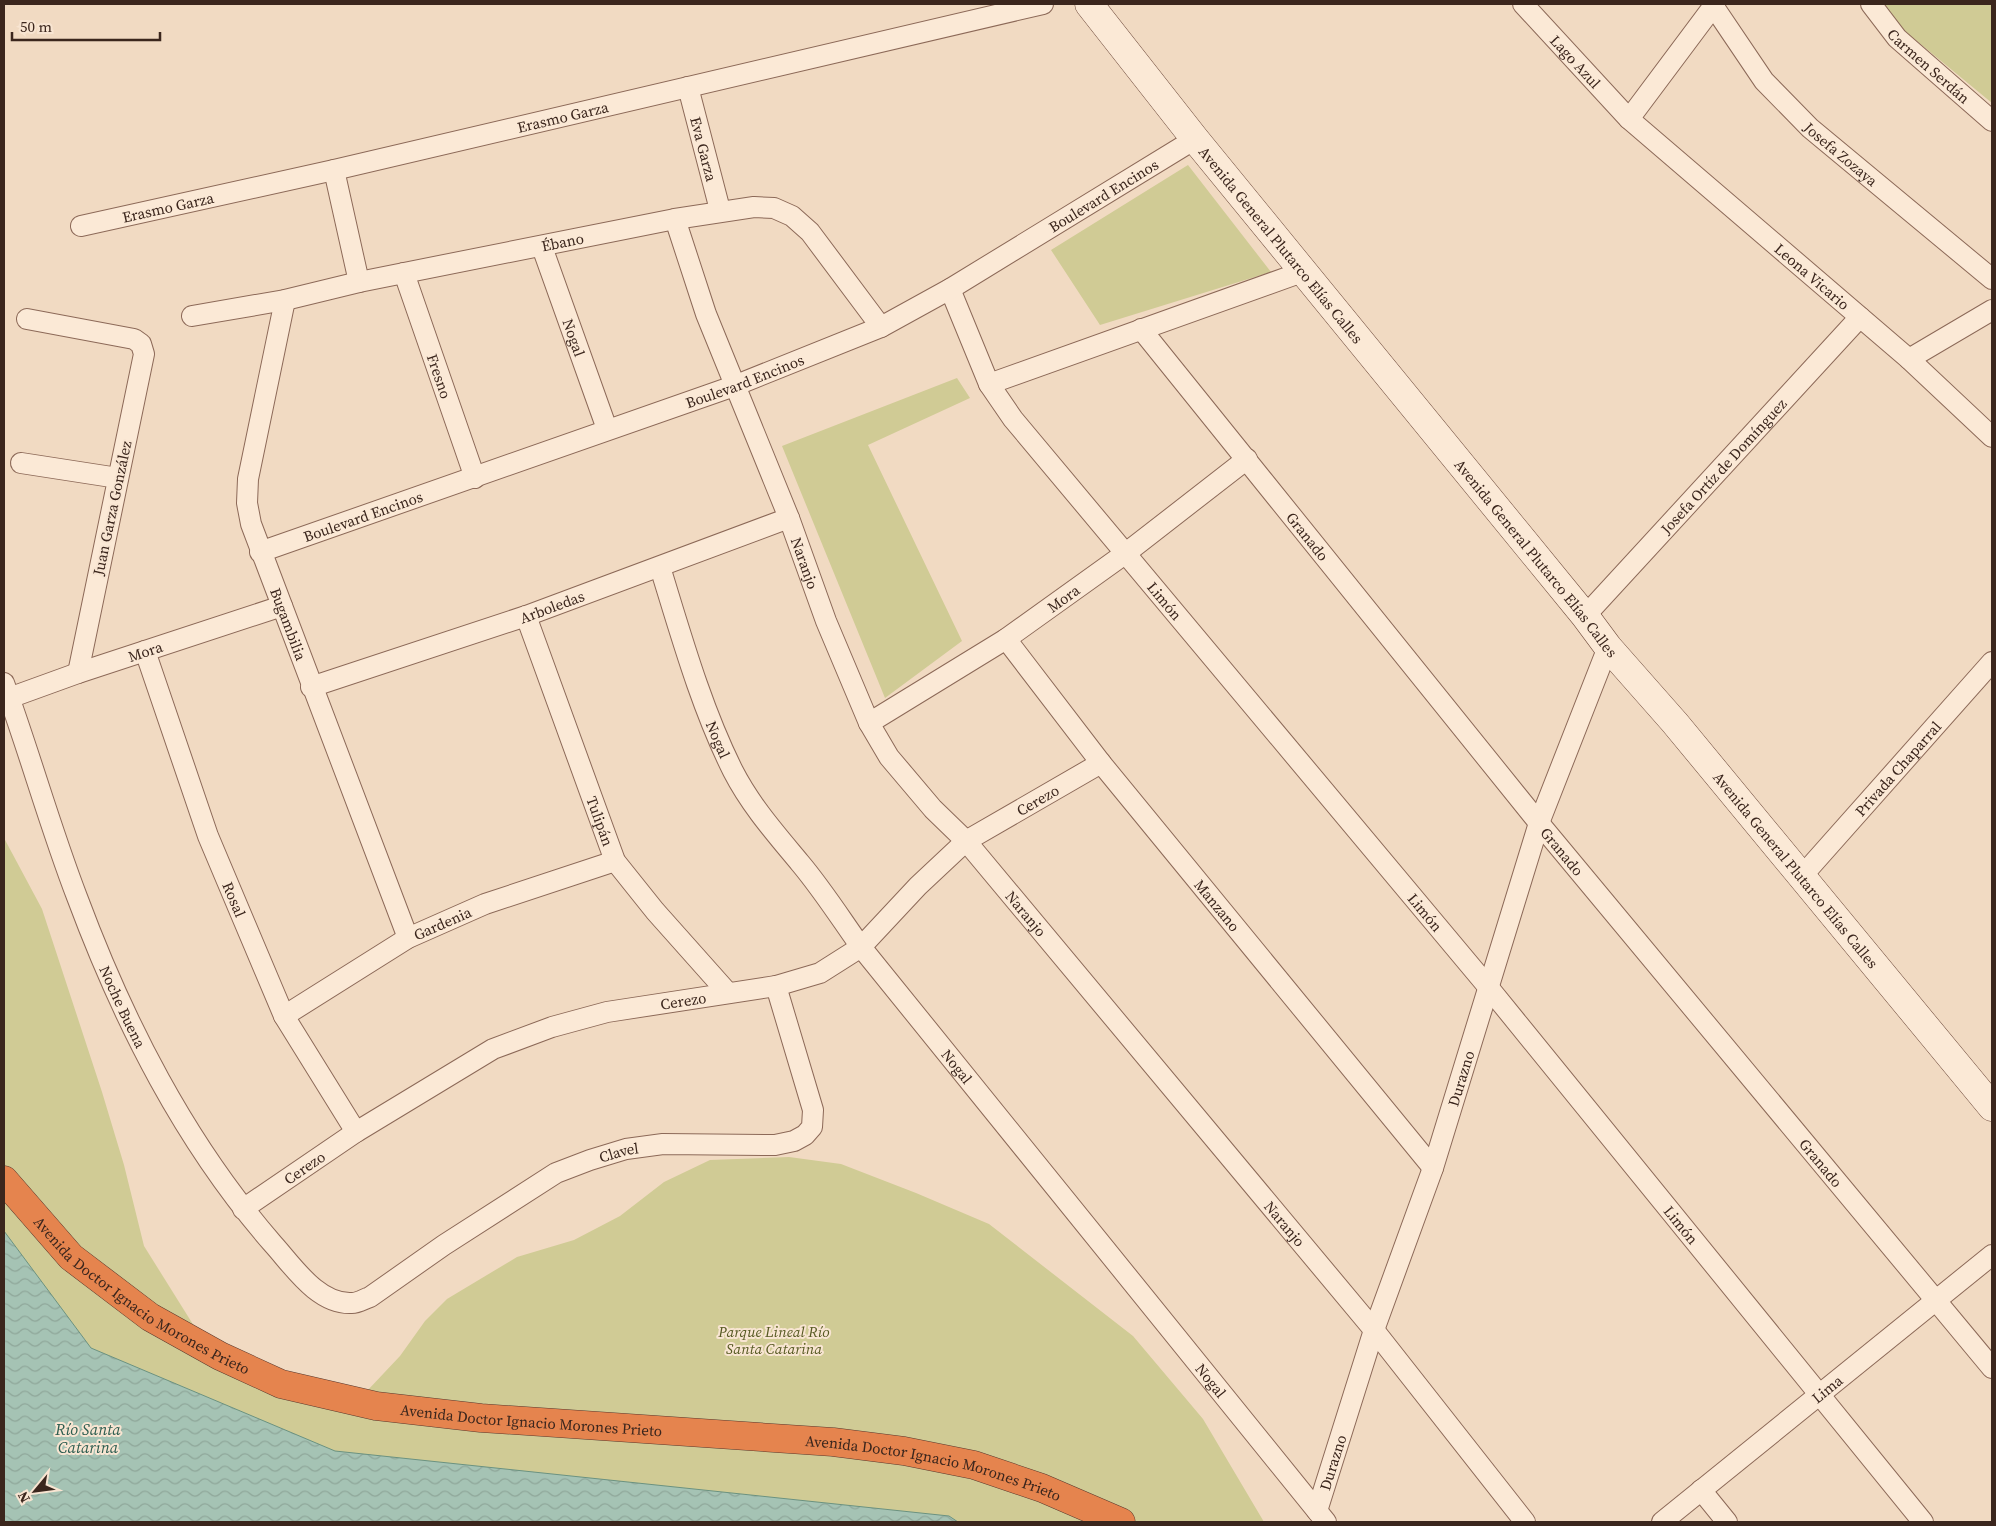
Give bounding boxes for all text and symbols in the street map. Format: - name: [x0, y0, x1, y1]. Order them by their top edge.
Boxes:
- scale bar: [12, 10, 160, 42]
- text: 50 m: [20, 16, 52, 37]
- street label: Carmen Serdán: [1883, 24, 1975, 108]
- street label: Lago Azul: [1546, 30, 1606, 93]
- street label: Erasmo Garza: [515, 96, 611, 137]
- street label: Eva Garza: [686, 114, 723, 184]
- street label: Josefa Zozaya: [1799, 117, 1883, 191]
- street label: Avenida General Plutarco Elías Calles: [1194, 141, 1368, 348]
- street label: Boulevard Encinos: [1044, 154, 1162, 237]
- street label: Erasmo Garza: [120, 186, 216, 227]
- street label: Ébano: [540, 227, 585, 256]
- street label: Leona Vicario: [1770, 238, 1854, 314]
- street label: Nogal: [558, 316, 591, 360]
- street label: Boulevard Encinos: [683, 349, 807, 413]
- street label: Fresno: [422, 351, 457, 401]
- street label: Josefa Ortíz de Domínguez: [1655, 393, 1791, 539]
- street label: Juan Garza González: [87, 439, 137, 578]
- street label: Avenida General Plutarco Elías Calles: [1450, 454, 1623, 662]
- street label: Boulevard Encinos: [300, 485, 425, 547]
- street label: Granado: [1282, 507, 1334, 565]
- street label: Naranjo: [786, 534, 824, 592]
- street label: Limón: [1143, 577, 1187, 624]
- street label: Mora: [1043, 579, 1084, 617]
- street label: Bugambilia: [266, 585, 312, 664]
- street label: Arboledas: [517, 585, 587, 628]
- street label: Mora: [125, 635, 165, 666]
- street label: Privada Chaparral: [1850, 716, 1946, 820]
- street label: Nogal: [701, 717, 736, 762]
- street label: Avenida General Plutarco Elías Calles: [1709, 767, 1884, 972]
- street label: Cerezo: [1012, 779, 1063, 820]
- street label: Tulipán: [582, 793, 619, 849]
- street label: Granado: [1536, 822, 1589, 880]
- street label: Manzano: [1190, 875, 1245, 936]
- street label: Rosal: [218, 878, 252, 921]
- street label: Naranjo: [1001, 886, 1052, 941]
- street label: Limón: [1403, 888, 1448, 936]
- street label: Gardenia: [410, 901, 475, 945]
- street label: Noche Buena: [95, 962, 152, 1052]
- street label: Cerezo: [659, 986, 708, 1014]
- street label: Nogal: [937, 1044, 978, 1088]
- street label: Durazno: [1442, 1048, 1479, 1109]
- street label: Granado: [1795, 1134, 1848, 1191]
- street label: Clavel: [596, 1137, 640, 1167]
- street label: Cerezo: [279, 1146, 329, 1189]
- street label: Naranjo: [1260, 1196, 1310, 1251]
- street label: Limón: [1659, 1201, 1703, 1249]
- street label: Avenida Doctor Ignacio Morones Prieto: [29, 1211, 253, 1379]
- park label: Parque Lineal Río Santa Catarina: [717, 1321, 830, 1359]
- street label: Nogal: [1191, 1359, 1232, 1402]
- street label: Lima: [1807, 1369, 1847, 1408]
- street label: Avenida Doctor Ignacio Morones Prieto: [399, 1398, 663, 1441]
- water label: Río Santa Catarina: [54, 1418, 121, 1458]
- street label: Avenida Doctor Ignacio Morones Prieto: [804, 1430, 1065, 1506]
- street label: Durazno: [1314, 1432, 1351, 1493]
- north arrow: [10, 1466, 60, 1516]
- text: N: [12, 1488, 35, 1507]

